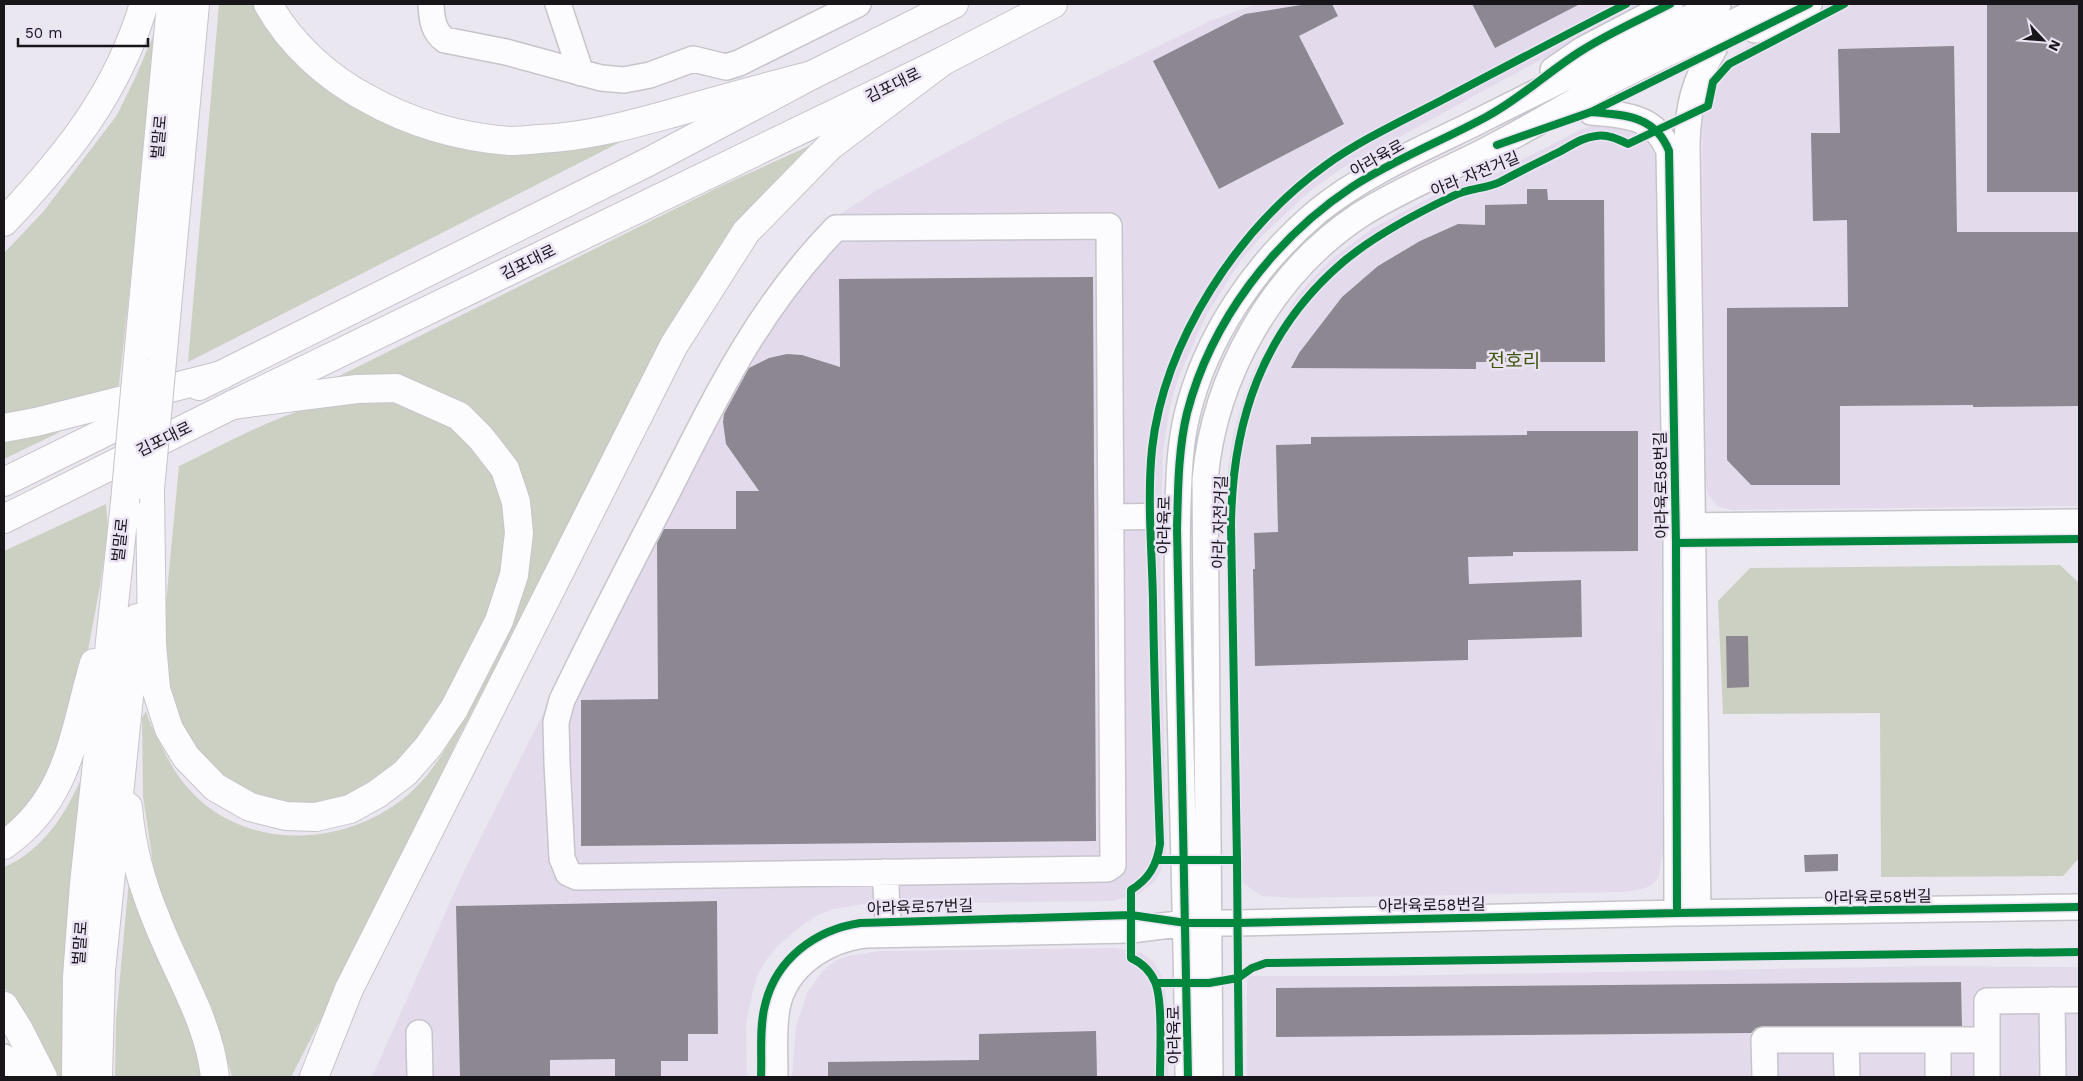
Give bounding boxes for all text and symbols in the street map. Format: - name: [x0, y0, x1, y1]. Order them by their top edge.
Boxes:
- scale bar: [18, 15, 148, 47]
- north arrow: [2018, 15, 2068, 65]
- text: 50 m: [25, 24, 62, 42]
- text: N: [2045, 38, 2064, 54]
- street label: 김포대로: [862, 63, 924, 106]
- street label: 벌말로: [148, 114, 170, 160]
- street label: 아라육로: [1347, 135, 1408, 181]
- street label: 아라 자전거길: [1428, 148, 1522, 200]
- street label: 김포대로: [497, 240, 559, 283]
- district label: 전호리: [1488, 349, 1540, 372]
- street label: 김포대로: [133, 417, 195, 460]
- street label: 아라육로58번길: [1651, 431, 1671, 539]
- street label: 아라 자전거길: [1209, 475, 1231, 569]
- street label: 아라육로: [1154, 495, 1174, 555]
- street label: 벌말로: [108, 517, 132, 563]
- street label: 아라육로58번길: [1824, 887, 1932, 907]
- street label: 아라육로58번길: [1378, 895, 1486, 915]
- street label: 아라육로57번길: [866, 896, 974, 918]
- street label: 벌말로: [69, 920, 91, 966]
- street label: 아라육로: [1164, 1005, 1184, 1065]

